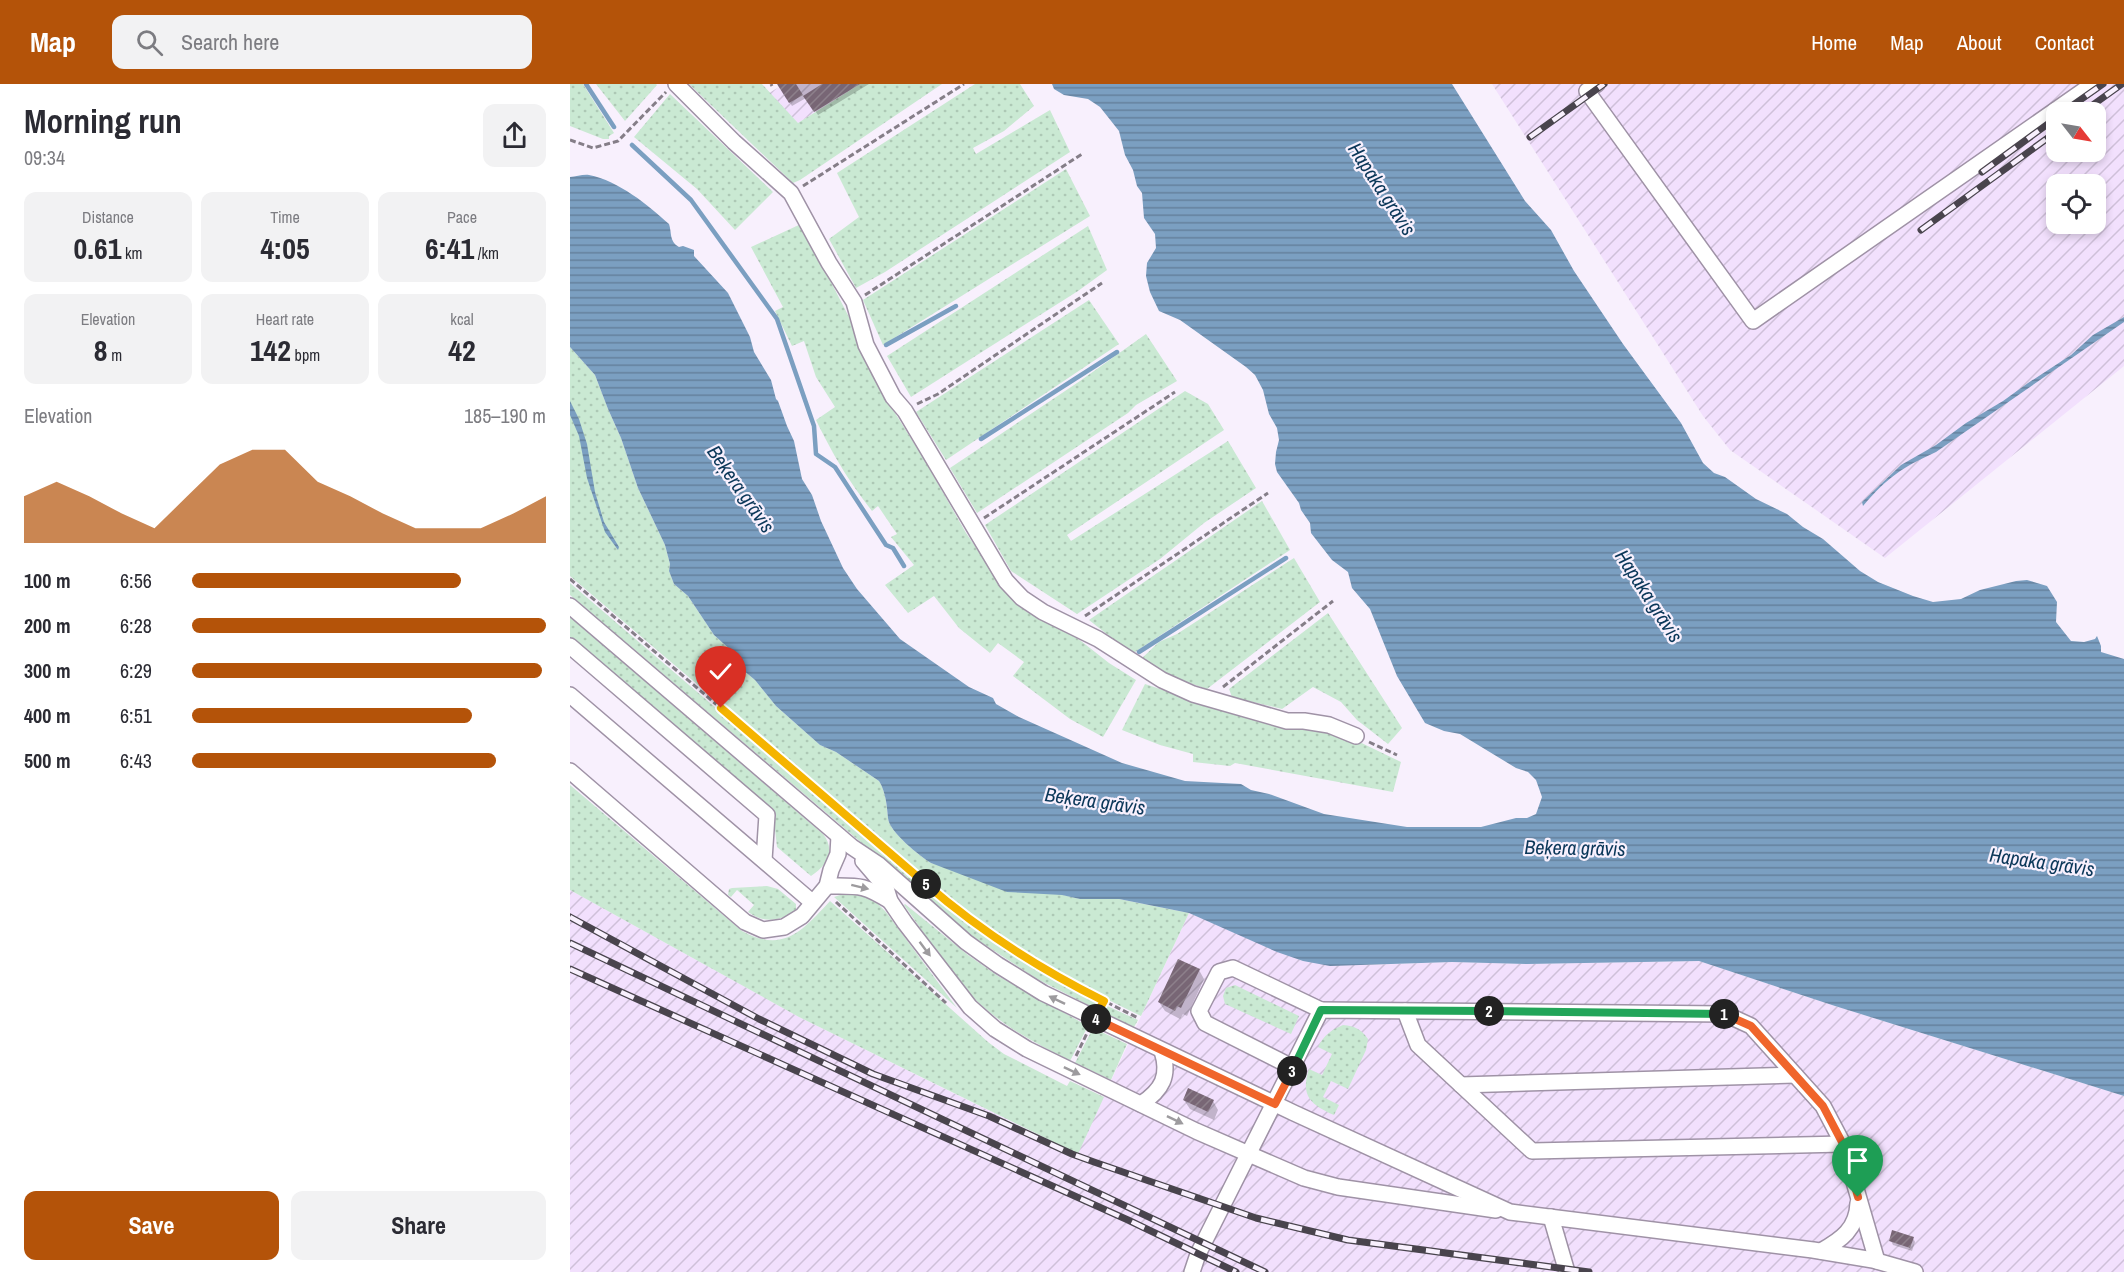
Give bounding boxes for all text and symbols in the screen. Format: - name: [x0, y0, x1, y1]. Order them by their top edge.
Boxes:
- search box: [112, 15, 532, 69]
- text: Map: [30, 23, 76, 61]
- icon: search: [133, 26, 166, 59]
- text: Search here: [181, 27, 279, 57]
- text: Home: [1811, 28, 1857, 57]
- text: Map: [1890, 28, 1924, 57]
- text: About: [1957, 28, 2002, 57]
- text: Contact: [2035, 28, 2094, 57]
- text: Morning run: [24, 99, 182, 143]
- north arrow: [2046, 102, 2106, 162]
- map controls: [2046, 102, 2106, 234]
- button: share: [483, 104, 546, 167]
- water label: Hapaka grāvis: [1342, 137, 1423, 240]
- text: 09:34: [24, 144, 65, 171]
- button: locate: [2046, 174, 2106, 234]
- text: Distance: [82, 206, 134, 228]
- text: Time: [270, 206, 300, 228]
- text: Pace: [447, 206, 477, 228]
- text: 0.61: [73, 228, 121, 268]
- text: 4:05: [260, 228, 310, 268]
- text: 6:41: [425, 228, 474, 268]
- text: km: [121, 242, 143, 264]
- text: /km: [474, 242, 499, 264]
- text: Elevation: [81, 308, 135, 330]
- text: Heart rate: [256, 308, 314, 330]
- text: kcal: [450, 308, 474, 330]
- text: 8: [94, 330, 108, 370]
- text: 142: [250, 330, 291, 370]
- text: 42: [448, 330, 476, 370]
- text: m: [108, 344, 122, 366]
- text: bpm: [291, 344, 320, 366]
- text: Elevation: [24, 402, 92, 429]
- text: 185–190 m: [464, 402, 546, 429]
- water label: Beķera grāvis: [701, 440, 781, 538]
- water label: Hapaka grāvis: [1609, 544, 1690, 647]
- text: 100 m: [24, 567, 71, 594]
- text: 6:56: [120, 567, 152, 594]
- text: 200 m: [24, 612, 71, 639]
- text: 6:28: [120, 612, 152, 639]
- pin: [695, 646, 746, 708]
- icon: check: [704, 655, 737, 688]
- text: 300 m: [24, 657, 71, 684]
- text: 6:29: [120, 657, 152, 684]
- text: 400 m: [24, 702, 71, 729]
- text: 6:51: [120, 702, 152, 729]
- text: 500 m: [24, 747, 71, 774]
- text: 6:43: [120, 747, 152, 774]
- water label: Beķera grāvis: [1043, 780, 1147, 821]
- water label: Beķera grāvis: [1524, 833, 1626, 862]
- water label: Hapaka grāvis: [1988, 841, 2096, 882]
- pin: 5: [911, 869, 941, 899]
- text: 5: [922, 873, 930, 895]
- one-way arrow: [851, 883, 869, 893]
- one-way arrow: [918, 941, 930, 956]
- one-way arrow: [1048, 995, 1065, 1004]
- pin: 2: [1474, 996, 1504, 1026]
- pin: 1: [1709, 999, 1739, 1029]
- text: 2: [1485, 1000, 1493, 1022]
- text: 1: [1720, 1003, 1728, 1025]
- pin: 4: [1081, 1004, 1111, 1034]
- text: 4: [1092, 1008, 1100, 1030]
- pin: 3: [1277, 1056, 1307, 1086]
- text: 3: [1288, 1060, 1296, 1082]
- one-way arrow: [1064, 1066, 1081, 1075]
- one-way arrow: [1167, 1116, 1184, 1125]
- pin: [1832, 1135, 1883, 1197]
- icon: arrive: [1841, 1144, 1874, 1177]
- button: Save: [24, 1191, 279, 1260]
- button: Share: [291, 1191, 546, 1260]

